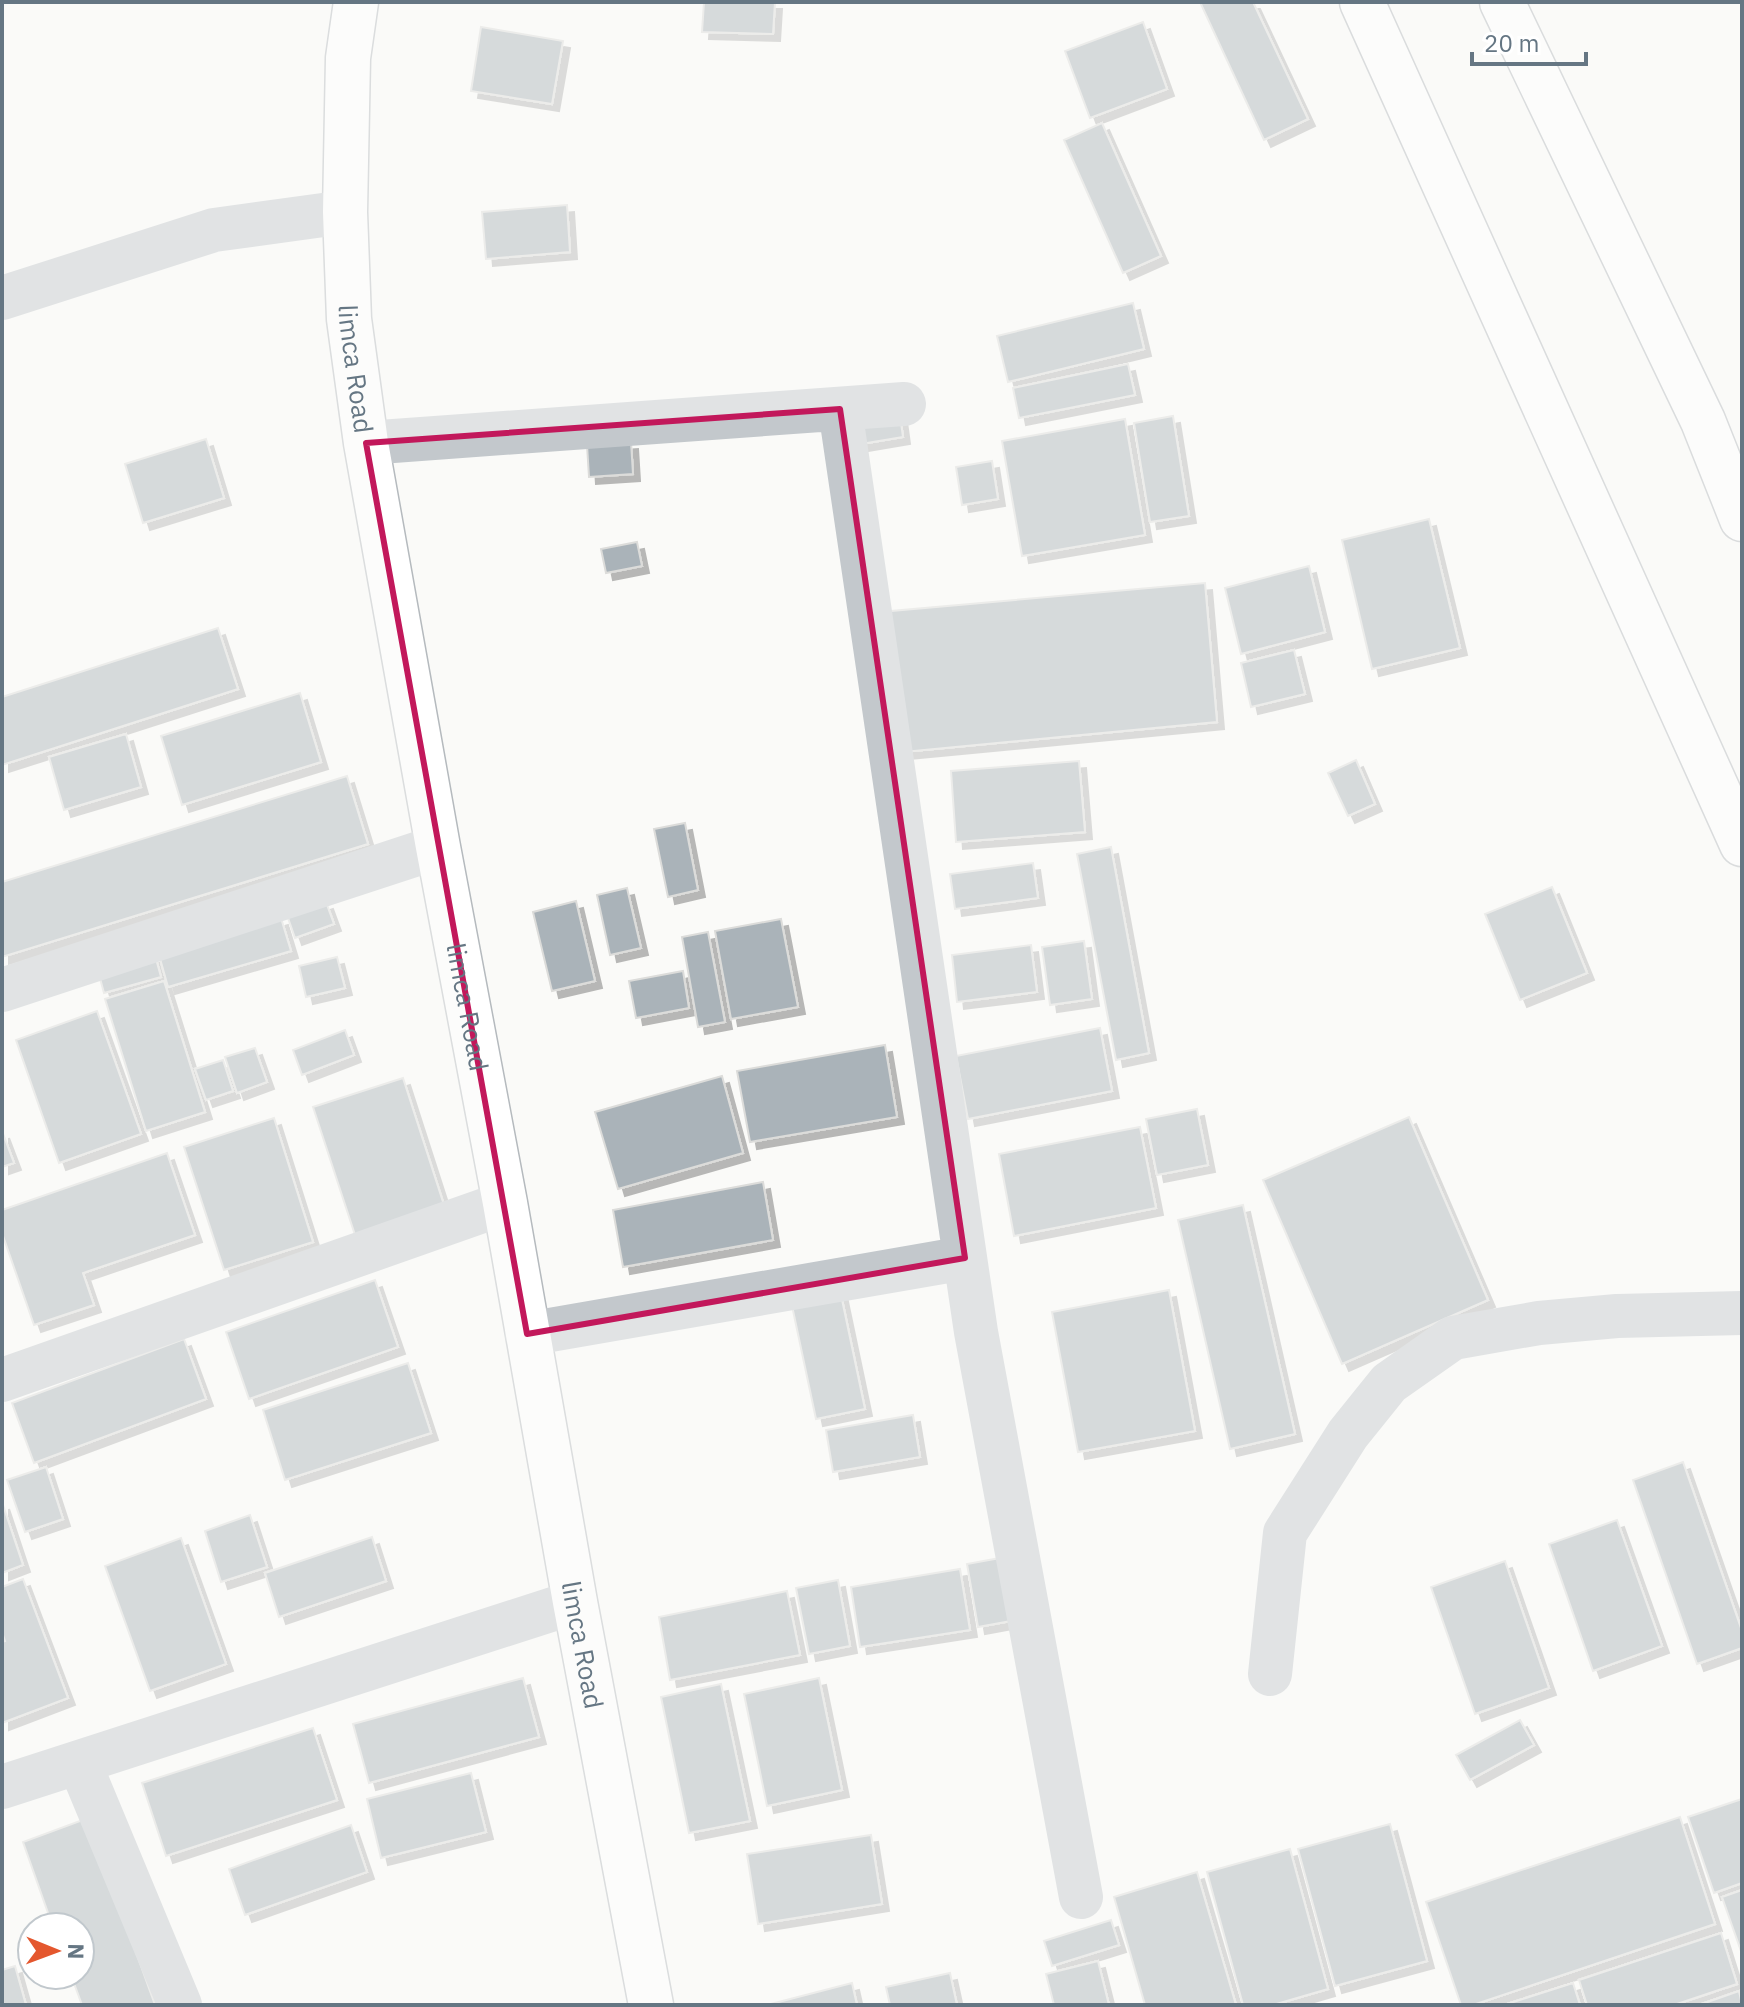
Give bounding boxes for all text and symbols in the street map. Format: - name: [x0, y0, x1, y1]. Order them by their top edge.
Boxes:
- scale bar: [1472, 16, 1586, 66]
- text: 20 m: [1484, 27, 1539, 59]
- street label: limca Road: [331, 304, 381, 435]
- street label: limca Road: [439, 940, 497, 1074]
- street label: limca Road: [555, 1578, 612, 1711]
- north arrow: [16, 1911, 96, 1991]
- text: N: [62, 1943, 91, 1960]

